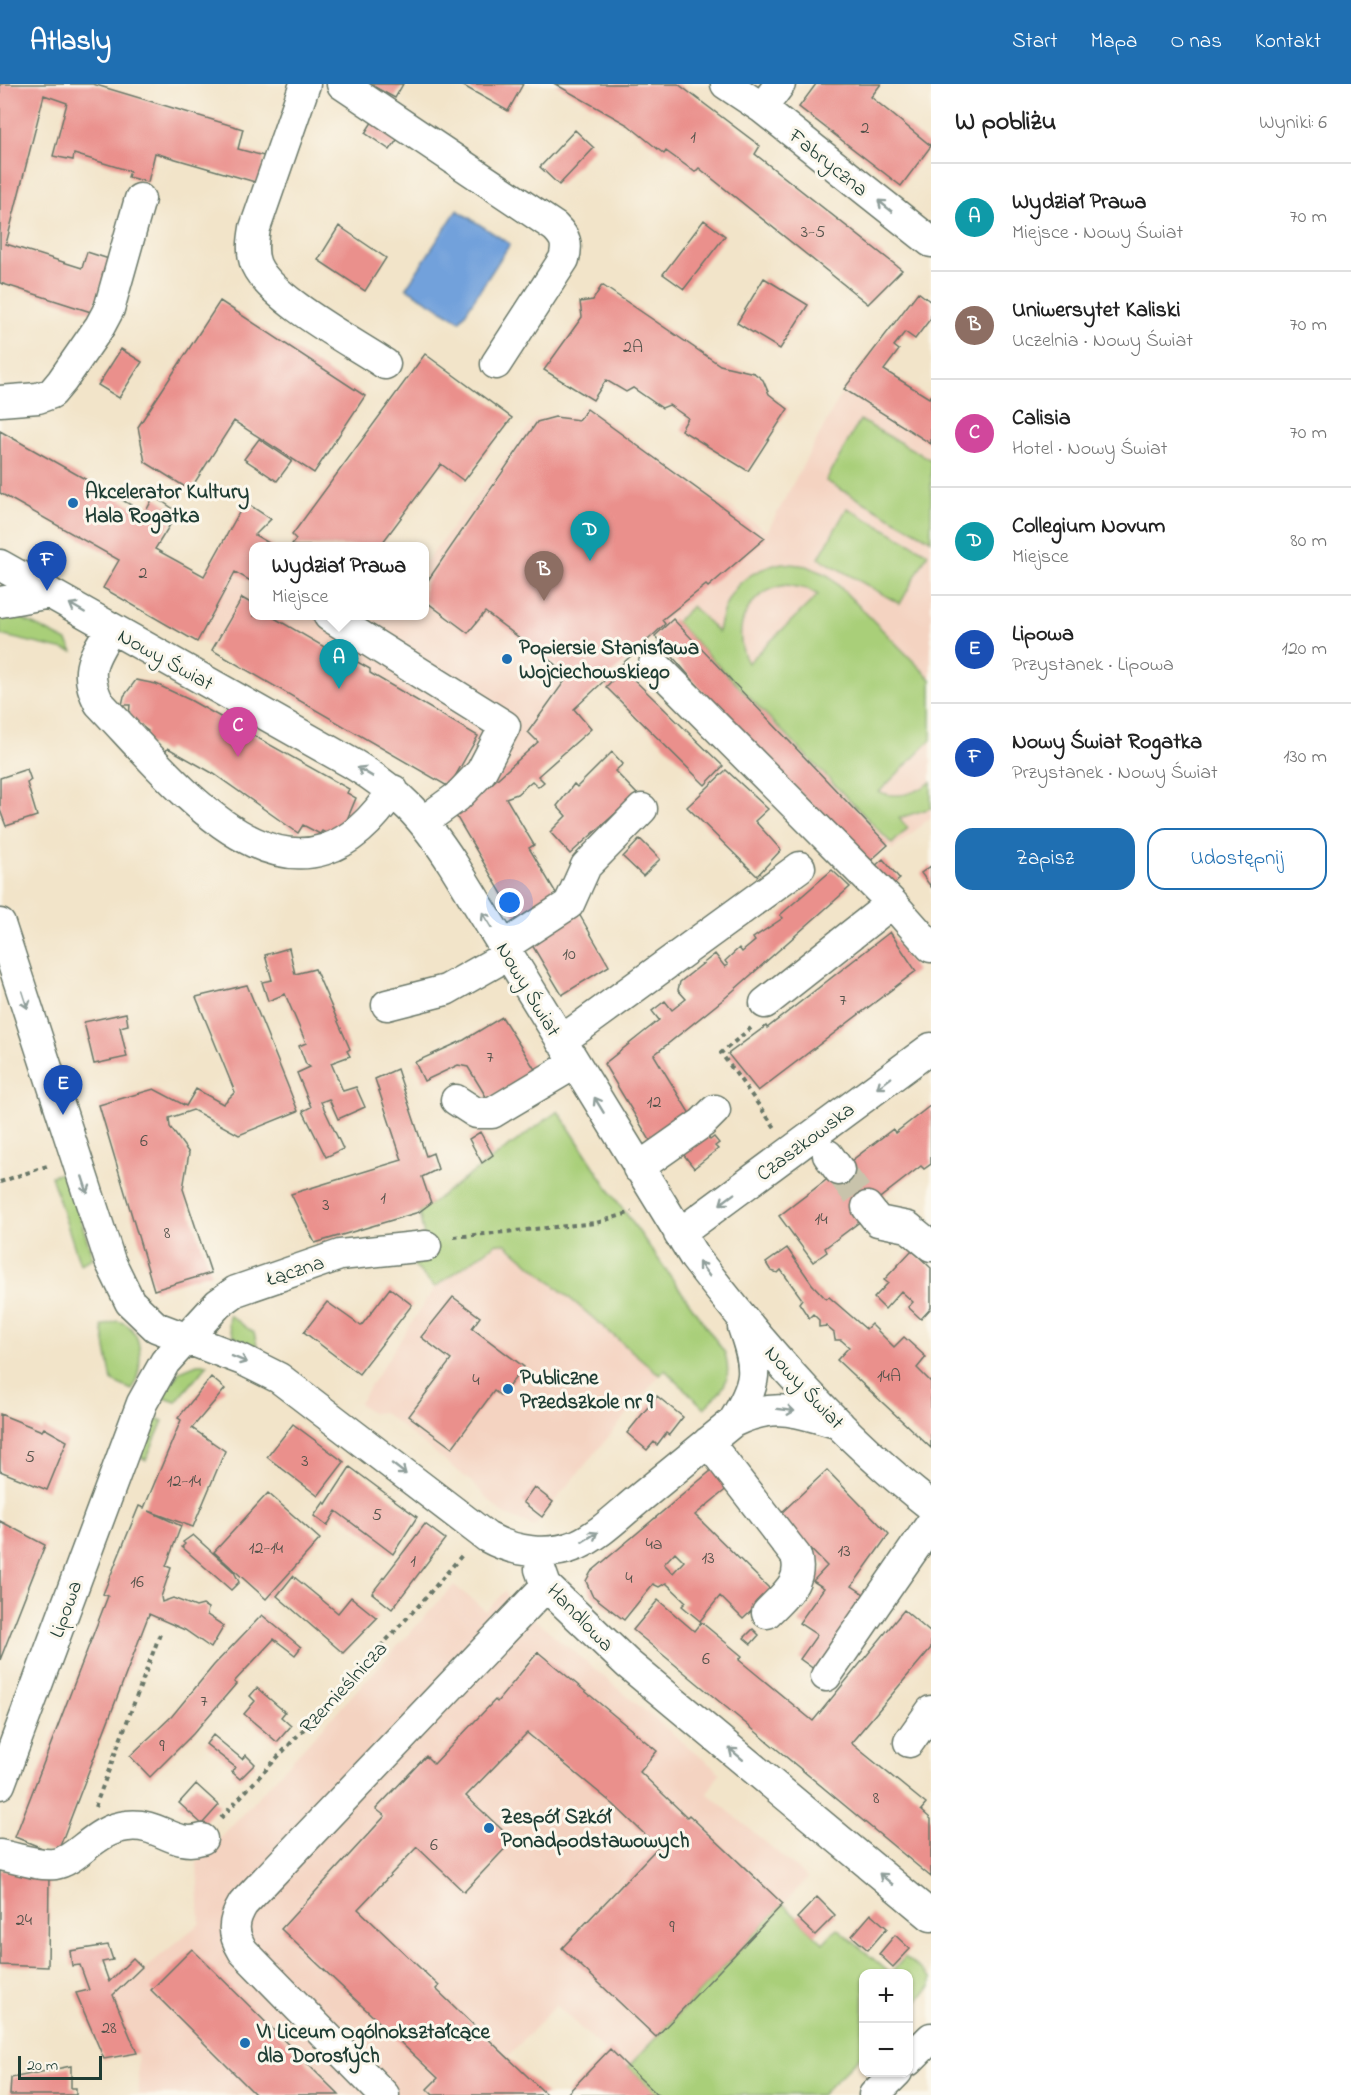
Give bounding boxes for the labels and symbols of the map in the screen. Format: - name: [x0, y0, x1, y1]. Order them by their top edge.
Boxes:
- house number: 2: [861, 116, 870, 142]
- street label: Fabryczna: [779, 121, 874, 207]
- house number: 1: [690, 125, 696, 151]
- one-way arrow: [877, 200, 893, 213]
- house number: 3-5: [801, 220, 825, 246]
- house number: 2A: [623, 335, 643, 361]
- place label: Akcelerator Kultury Hala Rogatka: [85, 478, 250, 534]
- marker: Akcelerator Kultury Hala Rogatka: [66, 496, 80, 510]
- pin: D: [570, 512, 610, 561]
- pin: F: [28, 542, 66, 591]
- pin: B: [524, 552, 564, 601]
- house number: 2: [139, 561, 148, 587]
- one-way arrow: [69, 602, 86, 614]
- street label: Nowy Świat: [111, 622, 218, 701]
- place label: Popiersie Stanisława Wojciechowskiego: [519, 634, 699, 690]
- pin: A: [320, 640, 358, 689]
- marker: Popiersie Stanisława Wojciechowskiego: [500, 652, 514, 666]
- pin: C: [218, 708, 258, 757]
- one-way arrow: [357, 765, 374, 777]
- your location: [495, 888, 524, 917]
- one-way arrow: [480, 912, 492, 929]
- street label: Nowy Świat: [486, 937, 567, 1044]
- house number: 10: [562, 942, 576, 968]
- house number: 7: [839, 988, 847, 1014]
- one-way arrow: [20, 990, 31, 1009]
- house number: 7: [486, 1045, 494, 1071]
- pin: E: [44, 1066, 82, 1115]
- one-way arrow: [876, 1076, 892, 1089]
- house number: 12: [647, 1090, 661, 1116]
- street label: Czaszkowska: [751, 1096, 862, 1190]
- one-way arrow: [593, 1097, 605, 1114]
- house number: 6: [140, 1129, 148, 1155]
- one-way arrow: [81, 1175, 92, 1194]
- house number: 1: [380, 1186, 386, 1212]
- house number: 3: [322, 1193, 330, 1219]
- one-way arrow: [720, 1193, 736, 1205]
- house number: 14: [814, 1207, 828, 1233]
- house number: 8: [164, 1221, 171, 1247]
- street label: Łączna: [262, 1249, 328, 1296]
- one-way arrow: [698, 1262, 710, 1278]
- street label: Nowy Świat: [755, 1340, 850, 1438]
- one-way arrow: [229, 1354, 248, 1365]
- place label: Publiczne Przedszkole nr 9: [520, 1364, 654, 1418]
- house number: 14A: [877, 1364, 901, 1390]
- house number: 4: [472, 1368, 480, 1394]
- marker: Publiczne Przedszkole nr 9: [501, 1382, 515, 1396]
- one-way arrow: [775, 1405, 795, 1416]
- house number: 5: [25, 1445, 35, 1471]
- house number: 3: [301, 1449, 309, 1475]
- one-way arrow: [391, 1462, 407, 1475]
- house number: 12-14: [167, 1469, 202, 1495]
- house number: 5: [372, 1503, 382, 1529]
- one-way arrow: [581, 1530, 598, 1542]
- house number: 4a: [645, 1532, 663, 1558]
- house number: 12-14: [249, 1536, 284, 1562]
- house number: 13: [837, 1539, 851, 1565]
- house number: 13: [701, 1546, 715, 1572]
- house number: 1: [410, 1549, 416, 1575]
- house number: 4: [625, 1566, 633, 1592]
- house number: 16: [130, 1570, 144, 1596]
- street label: Lipowa: [43, 1577, 91, 1643]
- street label: Handlowa: [539, 1577, 620, 1659]
- street label: Rzemieślnicza: [294, 1635, 395, 1741]
- house number: 6: [702, 1647, 710, 1673]
- house number: 7: [200, 1689, 208, 1715]
- house number: 9: [159, 1734, 165, 1760]
- one-way arrow: [729, 1747, 744, 1761]
- house number: 8: [873, 1786, 880, 1812]
- place label: Zespół Szkół Ponadpodstawowych: [501, 1803, 689, 1859]
- marker: Zespół Szkół Ponadpodstawowych: [482, 1821, 496, 1835]
- house number: 6: [430, 1833, 438, 1859]
- one-way arrow: [879, 1872, 894, 1886]
- house number: 24: [16, 1908, 33, 1934]
- house number: 9: [669, 1915, 675, 1941]
- house number: 28: [101, 2016, 117, 2042]
- place label: VI Liceum Ogólnokształcące dla Dorosłych: [256, 2018, 490, 2074]
- marker: VI Liceum Ogólnokształcące dla Dorosłych: [238, 2036, 252, 2050]
- scale bar: [18, 2053, 102, 2080]

